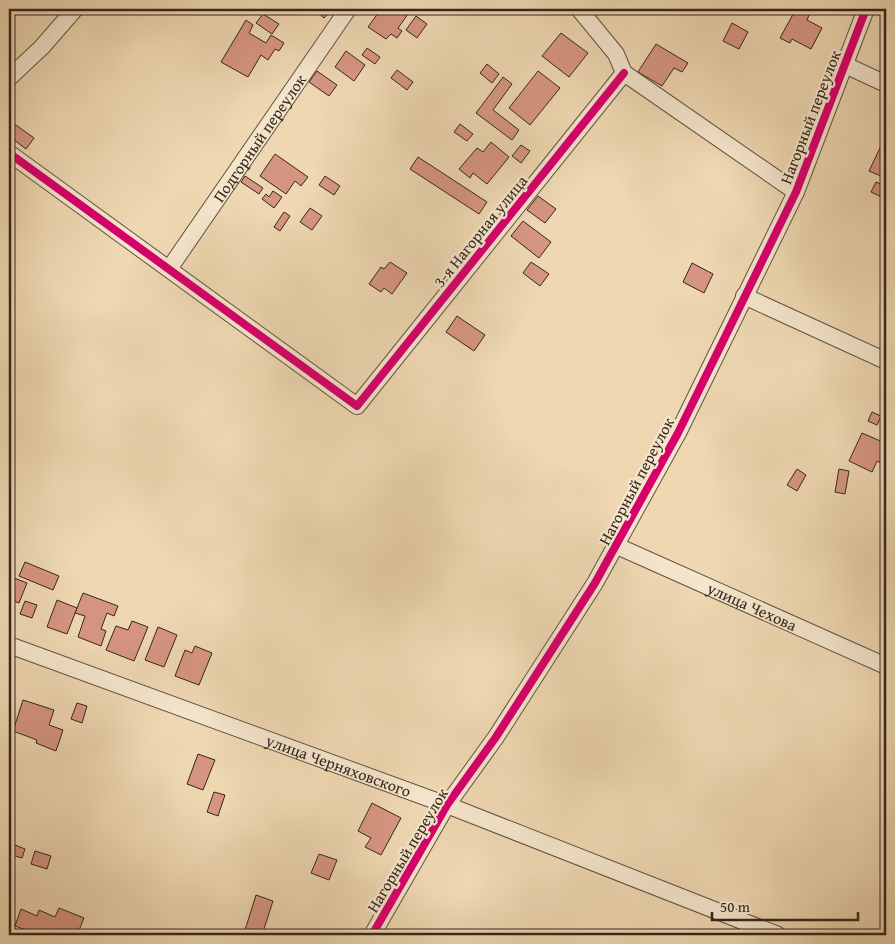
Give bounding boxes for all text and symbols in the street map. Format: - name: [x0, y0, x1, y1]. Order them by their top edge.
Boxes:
- street label: Нагорный переулок: [773, 46, 847, 187]
- street label: Подгорный переулок: [207, 69, 312, 207]
- street label: 3-я Нагорная улица: [427, 169, 533, 292]
- street label: Нагорный переулок: [592, 412, 680, 549]
- street label: улица Чехова: [703, 575, 801, 637]
- street label: улица Черняховского: [262, 728, 415, 803]
- street label: Нагорный переулок: [360, 783, 454, 917]
- scale bar: [712, 889, 859, 921]
- text: 50 m: [720, 896, 751, 917]

